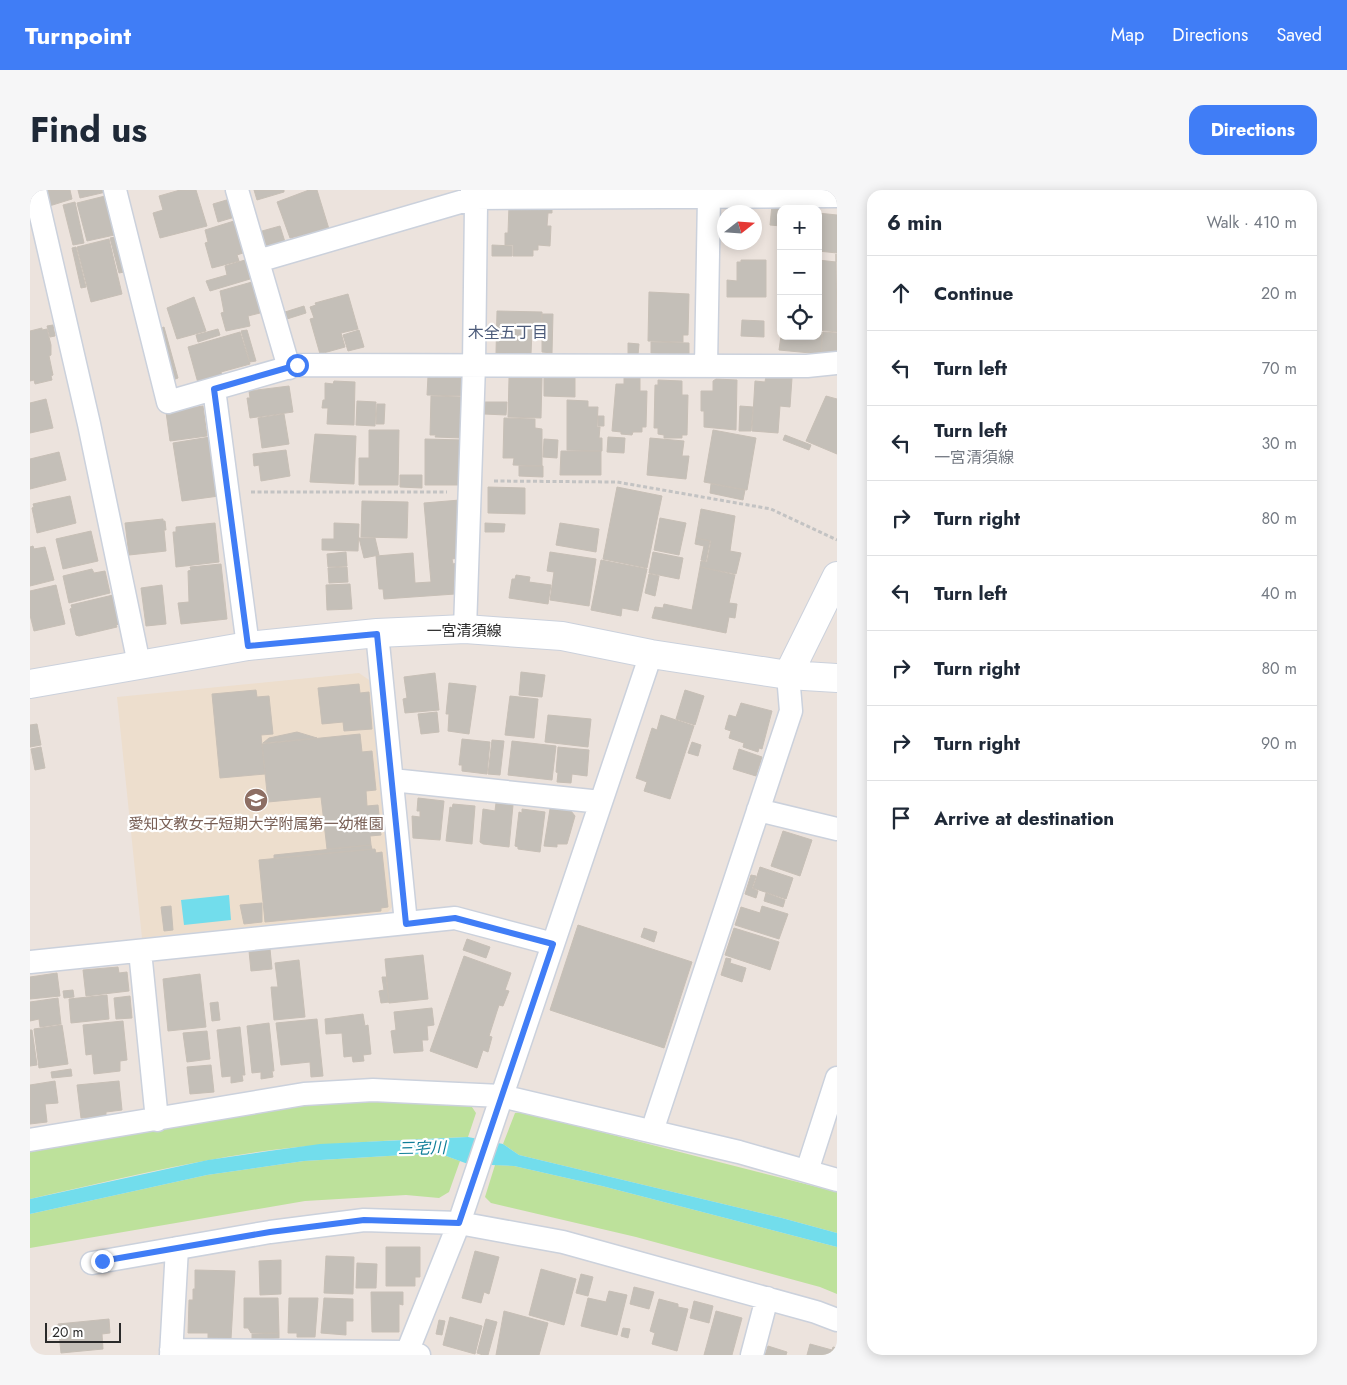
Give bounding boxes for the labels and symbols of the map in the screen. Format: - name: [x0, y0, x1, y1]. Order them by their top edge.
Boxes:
- north arrow: [717, 205, 762, 250]
- district label: 木全五丁目: [468, 321, 548, 344]
- route start: [286, 354, 309, 377]
- street label: 一宮清須線: [426, 620, 502, 642]
- school or university icon: 愛知文教女子短期大学附属第一幼稚園: [243, 787, 269, 813]
- place label: 愛知文教女子短期大学附属第一幼稚園: [128, 813, 384, 835]
- water label: 三宅川: [398, 1136, 448, 1160]
- route end: [91, 1250, 114, 1273]
- scale bar: [45, 1320, 121, 1343]

